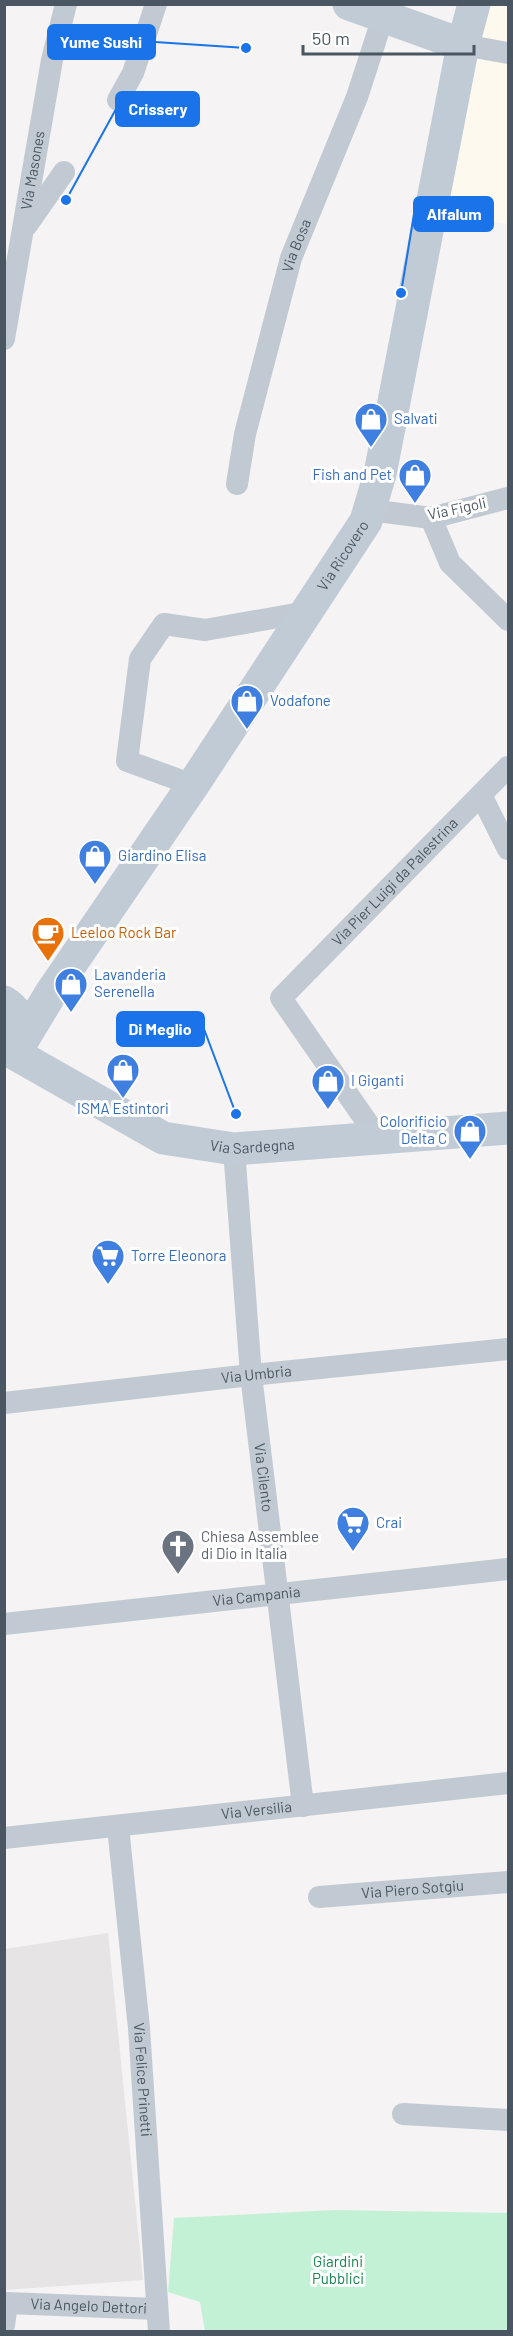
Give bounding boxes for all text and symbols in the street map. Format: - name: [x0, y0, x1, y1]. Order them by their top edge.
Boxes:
- scale bar: [303, 18, 474, 56]
- callout: Yume Sushi: [48, 25, 155, 59]
- text: 50 m: [312, 27, 350, 49]
- text: Yume Sushi: [60, 32, 142, 51]
- callout: Crissery: [116, 92, 199, 126]
- text: Crissery: [129, 99, 188, 118]
- street label: Via Masones: [16, 129, 48, 211]
- callout: Alfalum: [414, 197, 493, 231]
- text: Alfalum: [426, 204, 482, 223]
- street label: Via Bosa: [278, 216, 314, 274]
- shop icon: Salvati: [353, 401, 389, 448]
- place label: Salvati: [394, 409, 438, 427]
- shop icon: Fish and Pet: [397, 457, 433, 504]
- place label: Fish and Pet: [313, 465, 392, 483]
- street label: Via Figoli: [426, 493, 488, 523]
- street label: Via Ricovero: [313, 517, 372, 594]
- shop icon: Vodafone: [229, 683, 265, 730]
- place label: Vodafone: [270, 691, 331, 709]
- street label: Via Pier Luigi da Palestrina: [328, 814, 461, 949]
- shop icon: Giardino Elisa: [77, 838, 113, 885]
- place label: Giardino Elisa: [118, 846, 206, 864]
- cafe icon: Leeloo Rock Bar: [30, 915, 66, 962]
- place label: Leeloo Rock Bar: [71, 923, 177, 941]
- place label: Lavanderia Serenella: [94, 965, 166, 1000]
- shop icon: Lavanderia Serenella: [53, 966, 89, 1013]
- callout: Di Meglio: [117, 1012, 204, 1046]
- text: Di Meglio: [128, 1019, 192, 1038]
- shop icon: ISMA Estintori: [105, 1052, 141, 1099]
- shop icon: I Giganti: [310, 1063, 346, 1110]
- place label: I Giganti: [351, 1071, 404, 1089]
- place label: ISMA Estintori: [77, 1099, 169, 1117]
- place label: Colorificio Delta C: [380, 1112, 447, 1147]
- shop icon: Colorificio Delta C: [452, 1113, 488, 1160]
- street label: Via Sardegna: [209, 1134, 295, 1157]
- supermarket icon: Torre Eleonora: [90, 1238, 126, 1285]
- place label: Torre Eleonora: [131, 1246, 226, 1264]
- street label: Via Umbria: [220, 1361, 292, 1386]
- street label: Via Cilento: [251, 1442, 277, 1513]
- supermarket icon: Crai: [335, 1505, 371, 1552]
- place label: Crai: [376, 1513, 402, 1531]
- place label: Chiesa Assemblee di Dio in Italia: [201, 1527, 319, 1562]
- church icon: Chiesa Assemblee di Dio in Italia: [160, 1528, 196, 1575]
- street label: Via Campania: [212, 1582, 301, 1609]
- street label: Via Versilia: [220, 1797, 293, 1822]
- street label: Via Piero Sotgiu: [361, 1876, 465, 1902]
- street label: Via Felice Prinetti: [131, 2022, 156, 2137]
- park label: Giardini Pubblici: [312, 2252, 364, 2287]
- street label: Via Angelo Dettori: [30, 2294, 147, 2317]

